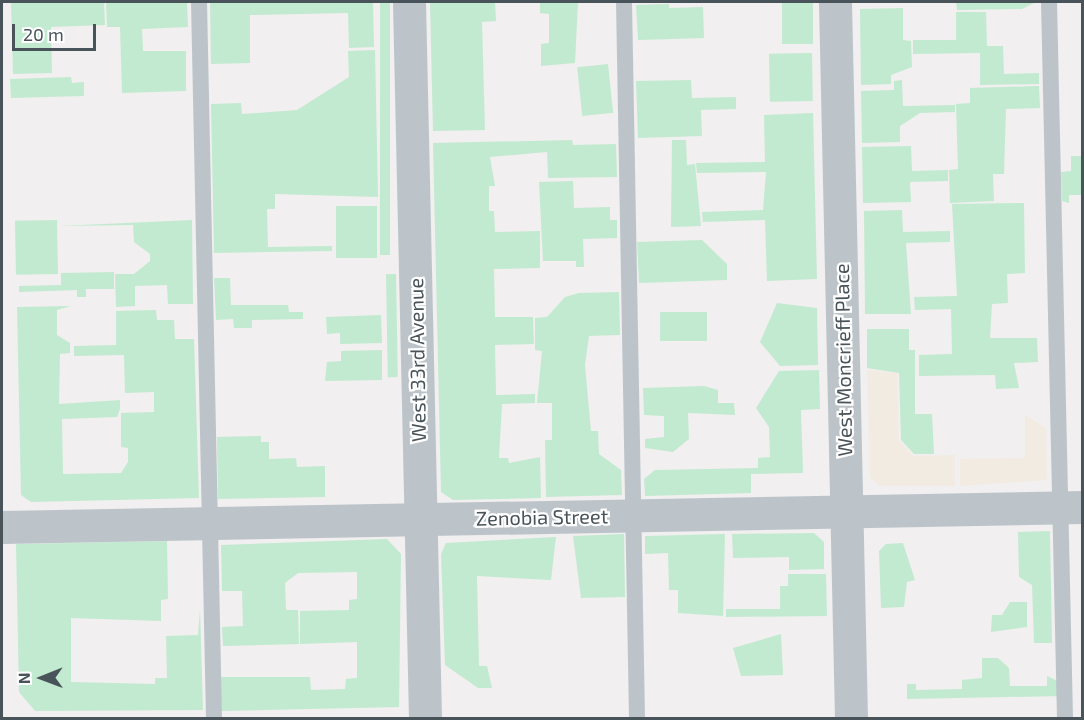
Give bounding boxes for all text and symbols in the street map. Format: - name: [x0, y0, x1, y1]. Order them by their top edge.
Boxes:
- scale bar: [15, 12, 99, 50]
- text: 20 m: [23, 23, 64, 45]
- street label: West Moncrieff Place: [829, 263, 857, 457]
- street label: West 33rd Avenue: [404, 278, 430, 442]
- street label: Zenobia Street: [476, 504, 608, 530]
- north arrow: [12, 648, 72, 708]
- text: N: [14, 672, 33, 684]

